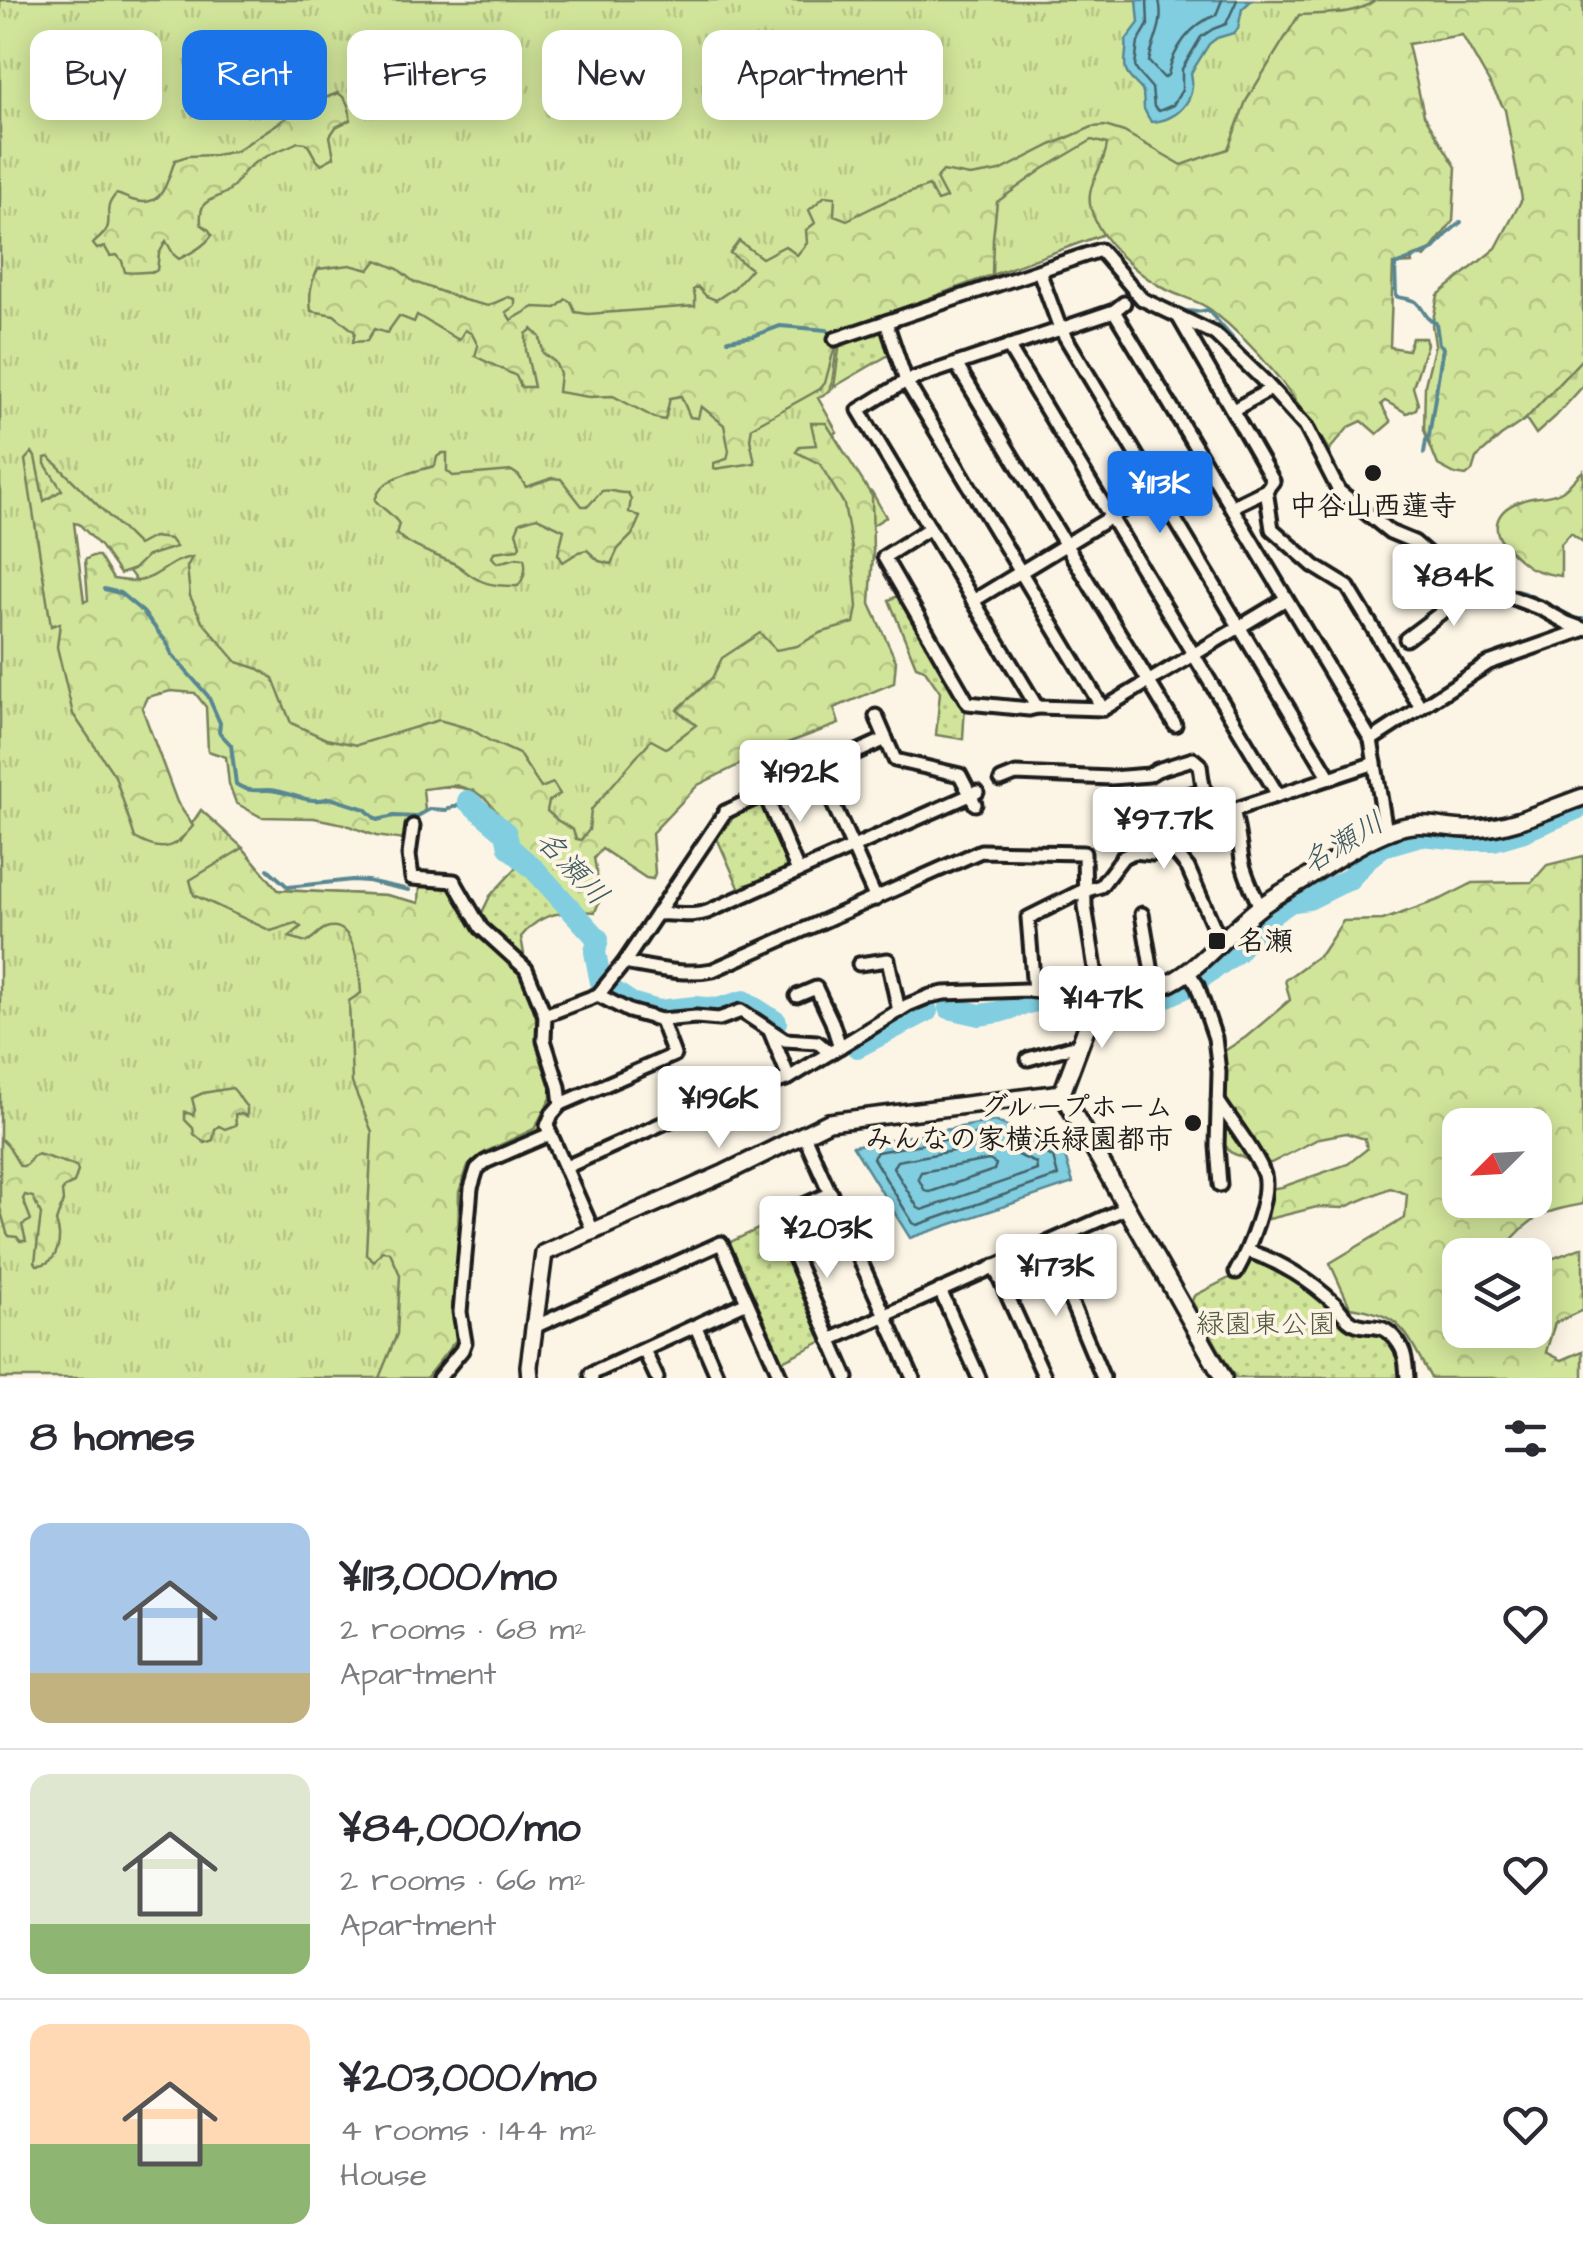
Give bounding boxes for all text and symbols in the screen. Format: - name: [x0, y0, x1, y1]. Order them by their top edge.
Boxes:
- chip: Buy: [30, 30, 162, 120]
- chip: Rent: [182, 30, 327, 120]
- chip: Filters: [347, 30, 522, 120]
- chip: New: [542, 30, 682, 120]
- chip: Apartment: [702, 30, 943, 120]
- pin: ¥113K: [1090, 451, 1230, 536]
- text: ¥113K: [1130, 461, 1190, 506]
- marker: 中谷山西蓮寺: [1362, 462, 1384, 484]
- place label: 中谷山西蓮寺: [1289, 487, 1457, 526]
- pin: ¥84K: [1395, 544, 1513, 629]
- text: ¥84K: [1415, 554, 1494, 599]
- pin: ¥192K: [730, 740, 870, 825]
- text: ¥192K: [761, 750, 839, 795]
- pin: ¥97.7K: [1083, 787, 1245, 872]
- text: ¥97.7K: [1115, 797, 1213, 842]
- water label: 名瀬川: [1294, 802, 1392, 884]
- water label: 名瀬川: [526, 821, 618, 915]
- place label: 名瀬: [1237, 922, 1293, 961]
- marker: 名瀬: [1206, 930, 1228, 952]
- pin: ¥147K: [1032, 966, 1172, 1051]
- text: ¥147K: [1061, 976, 1143, 1021]
- pin: ¥196K: [649, 1066, 789, 1151]
- text: ¥196K: [680, 1076, 758, 1121]
- place label: グループホーム みんなの家横浜緑園都市: [865, 1088, 1173, 1159]
- north arrow: [1442, 1108, 1552, 1218]
- map controls: [1442, 1108, 1552, 1348]
- marker: グループホーム みんなの家横浜緑園都市: [1182, 1112, 1204, 1134]
- pin: ¥203K: [757, 1196, 897, 1281]
- text: ¥203K: [781, 1206, 873, 1251]
- pin: ¥173K: [986, 1234, 1126, 1319]
- button: layers: [1442, 1238, 1552, 1348]
- text: ¥173K: [1018, 1244, 1094, 1289]
- park label: 緑園東公園: [1196, 1305, 1336, 1344]
- text: 8 homes: [30, 1409, 195, 1467]
- icon: filters: [1498, 1411, 1553, 1466]
- text: ¥113,000/mo: [340, 1549, 557, 1607]
- icon: home: [110, 1563, 230, 1683]
- icon: heart: [1498, 1596, 1553, 1651]
- text: 2 rooms · 68 m²: [340, 1607, 586, 1652]
- text: Apartment: [340, 1652, 496, 1697]
- text: ¥84,000/mo: [340, 1800, 581, 1858]
- icon: home: [110, 1814, 230, 1934]
- icon: heart: [1498, 1847, 1553, 1902]
- text: 2 rooms · 66 m²: [340, 1858, 586, 1903]
- text: Apartment: [340, 1903, 496, 1948]
- text: ¥203,000/mo: [340, 2050, 597, 2108]
- icon: home: [110, 2064, 230, 2184]
- icon: heart: [1498, 2097, 1553, 2152]
- text: 4 rooms · 144 m²: [340, 2108, 597, 2153]
- text: House: [340, 2153, 427, 2198]

